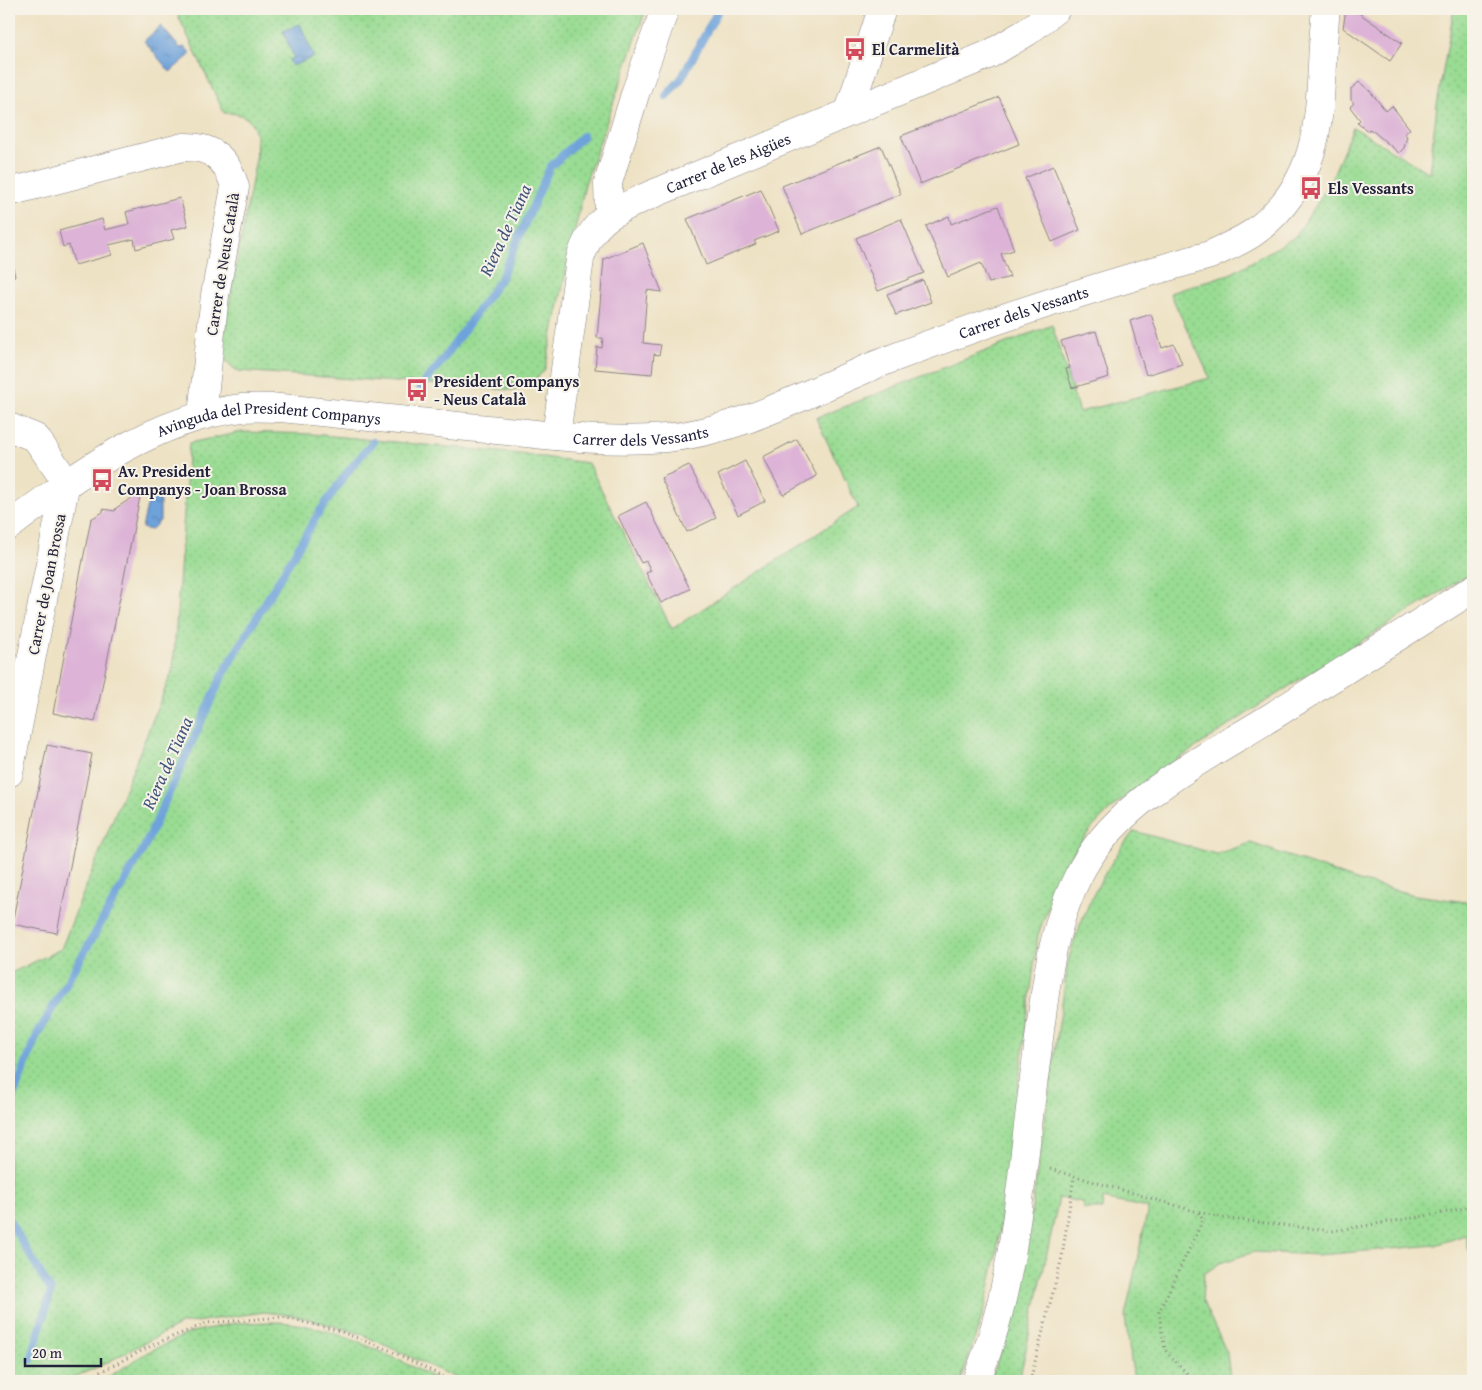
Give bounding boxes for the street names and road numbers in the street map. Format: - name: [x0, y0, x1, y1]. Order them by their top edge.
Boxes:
- street label: Carrer de les Aigües: [662, 126, 794, 199]
- street label: Carrer de Neus Català: [199, 190, 245, 337]
- street label: Carrer dels Vessants: [955, 279, 1091, 345]
- street label: Avinguda del President Companys: [153, 396, 382, 443]
- street label: Carrer dels Vessants: [572, 419, 711, 452]
- street label: Carrer de Joan Brossa: [21, 511, 72, 657]

